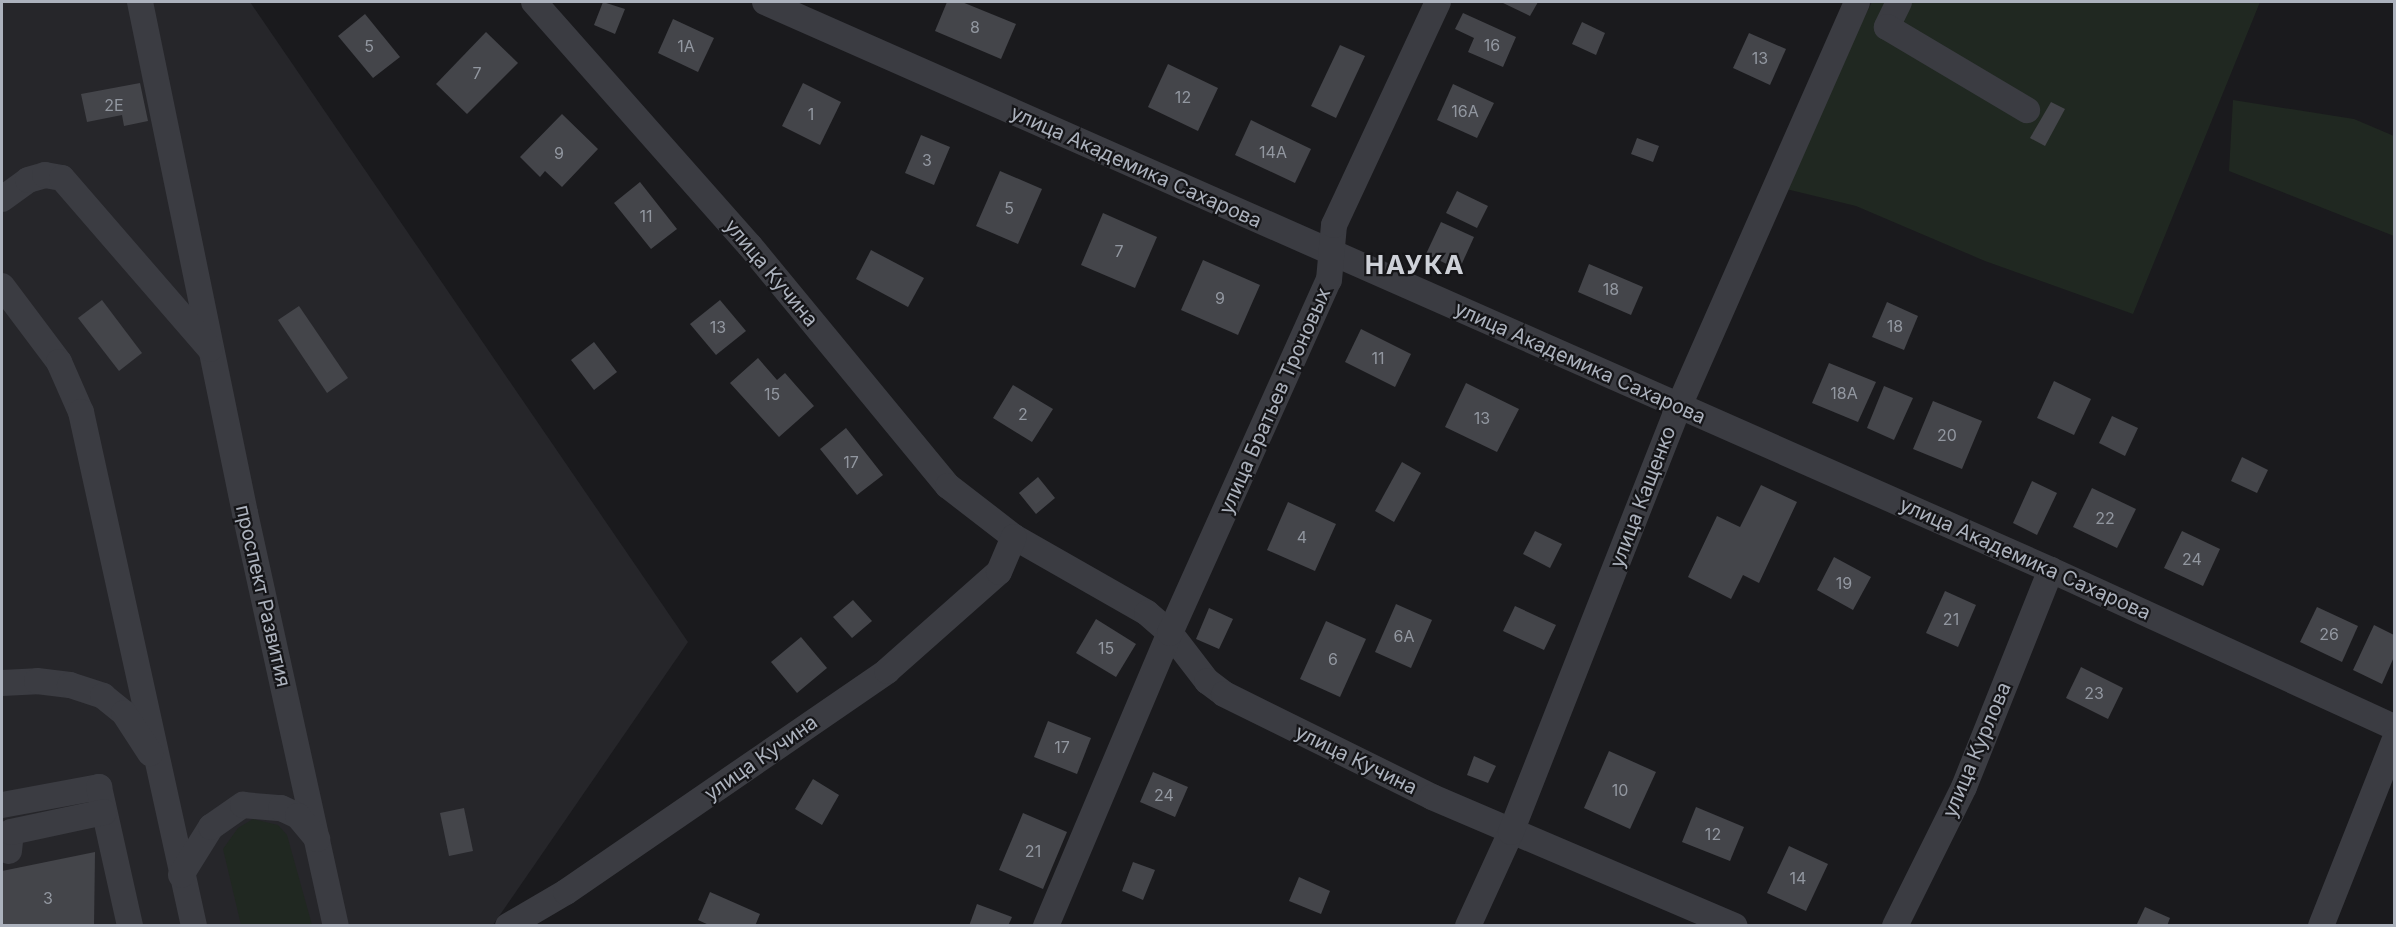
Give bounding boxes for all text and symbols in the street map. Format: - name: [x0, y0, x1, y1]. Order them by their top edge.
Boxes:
- house number: 8: [970, 17, 980, 37]
- house number: 16: [1484, 35, 1500, 55]
- house number: 5: [364, 36, 374, 56]
- house number: 1А: [677, 36, 695, 56]
- house number: 13: [1752, 48, 1768, 68]
- house number: 7: [472, 63, 482, 83]
- house number: 12: [1175, 87, 1191, 107]
- house number: 2Е: [104, 95, 124, 115]
- street label: улица Академика Сахарова: [1007, 101, 1265, 233]
- house number: 16А: [1451, 101, 1479, 121]
- house number: 1: [808, 104, 814, 124]
- house number: 14А: [1259, 142, 1287, 162]
- house number: 9: [554, 143, 564, 163]
- house number: 3: [922, 150, 932, 170]
- house number: 5: [1004, 198, 1014, 218]
- house number: 11: [639, 206, 653, 226]
- street label: улица Кучина: [719, 214, 823, 332]
- house number: 7: [1114, 241, 1124, 261]
- district label: НАУКА: [1365, 249, 1465, 281]
- house number: 18: [1603, 279, 1619, 299]
- street label: улица Братьев Троновых: [1214, 284, 1336, 518]
- house number: 9: [1215, 288, 1225, 308]
- street label: улица Академика Сахарова: [1451, 297, 1709, 429]
- house number: 18: [1887, 316, 1903, 336]
- house number: 13: [710, 317, 726, 337]
- house number: 11: [1371, 348, 1385, 368]
- house number: 18А: [1830, 383, 1858, 403]
- house number: 15: [764, 384, 780, 404]
- house number: 2: [1018, 404, 1028, 424]
- house number: 13: [1474, 408, 1490, 428]
- street label: улица Кащенко: [1605, 423, 1681, 571]
- house number: 20: [1937, 425, 1957, 445]
- house number: 17: [843, 452, 859, 472]
- street label: улица Академика Сахарова: [1896, 493, 2154, 625]
- street label: проспект Развития: [230, 503, 296, 689]
- house number: 22: [2095, 508, 2115, 528]
- house number: 4: [1297, 527, 1307, 547]
- house number: 24: [2182, 549, 2202, 569]
- house number: 19: [1836, 573, 1852, 593]
- house number: 21: [1943, 609, 1959, 629]
- house number: 26: [2319, 624, 2339, 644]
- house number: 6А: [1394, 626, 1414, 646]
- house number: 15: [1098, 638, 1114, 658]
- house number: 6: [1328, 649, 1338, 669]
- street label: улица Курлова: [1938, 679, 2016, 821]
- house number: 23: [2084, 683, 2104, 703]
- street label: улица Кучина: [700, 710, 822, 806]
- street label: улица Кучина: [1291, 720, 1421, 800]
- house number: 17: [1054, 737, 1070, 757]
- house number: 10: [1612, 780, 1628, 800]
- house number: 24: [1154, 785, 1174, 805]
- house number: 12: [1705, 824, 1721, 844]
- house number: 21: [1025, 841, 1041, 861]
- house number: 14: [1790, 868, 1806, 888]
- house number: 3: [43, 888, 53, 908]

